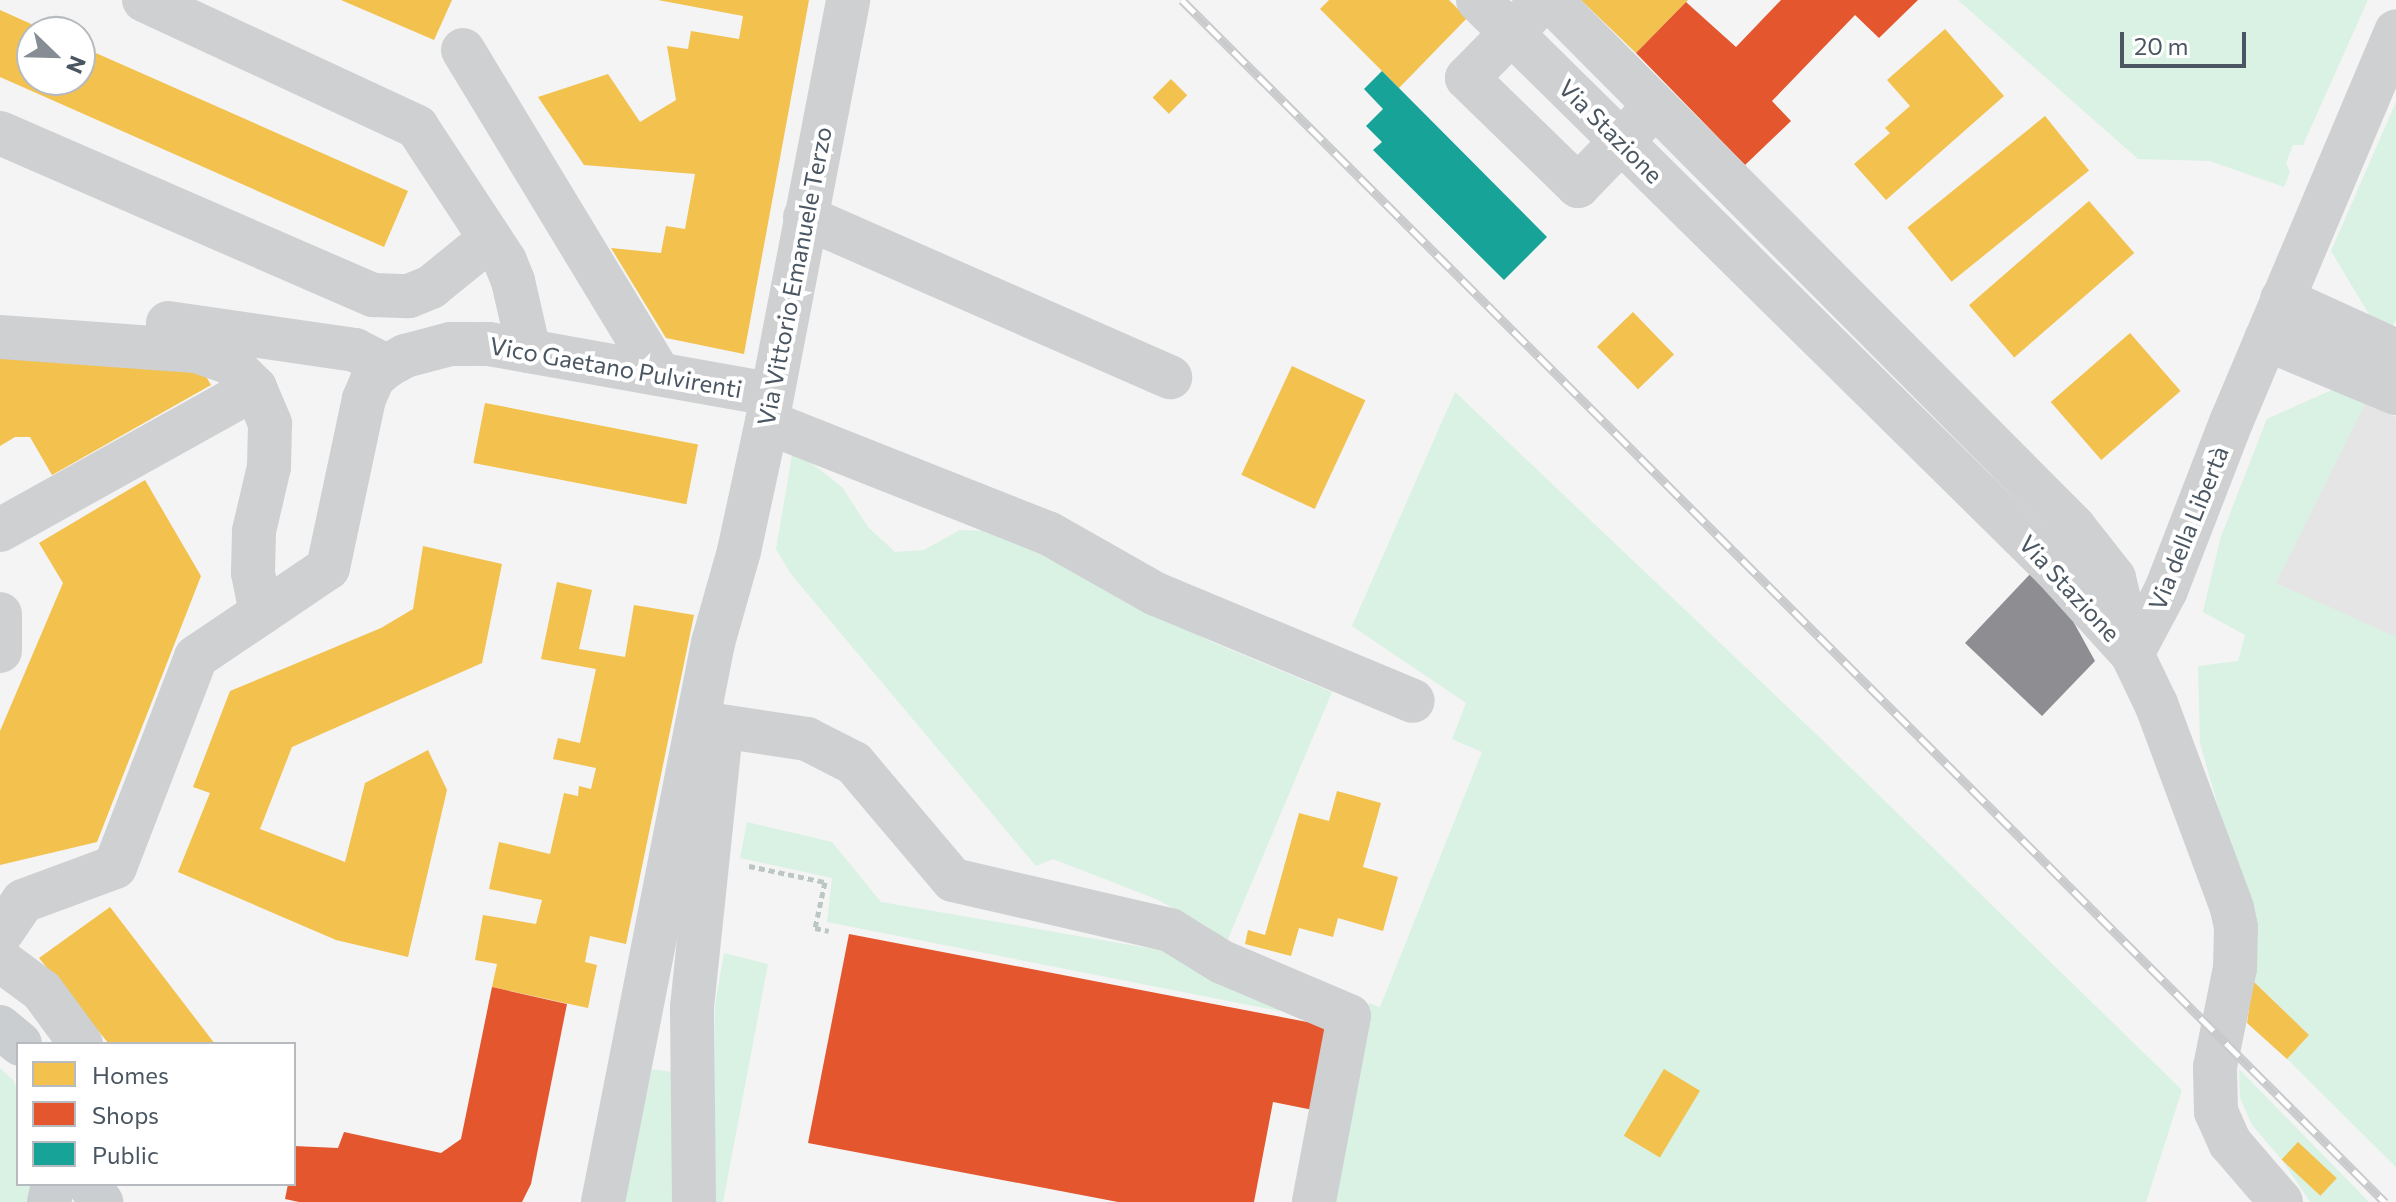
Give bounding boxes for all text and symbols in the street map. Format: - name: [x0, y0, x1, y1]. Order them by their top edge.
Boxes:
- north arrow: [16, 16, 96, 96]
- scale bar: [2124, 16, 2250, 66]
- text: 20 m: [2134, 31, 2188, 60]
- text: N: [61, 52, 92, 78]
- street label: Via Stazione: [1553, 73, 1669, 189]
- street label: Via Vittorio Emanuele Terzo: [751, 124, 837, 428]
- street label: Vico Gaetano Pulvirenti: [488, 331, 744, 403]
- street label: Via della Libertà: [2142, 442, 2234, 614]
- street label: Via Stazione: [2013, 529, 2127, 647]
- legend: [16, 1042, 296, 1186]
- text: Homes: [92, 1060, 169, 1089]
- text: Shops: [92, 1100, 159, 1129]
- text: Public: [92, 1140, 159, 1169]

